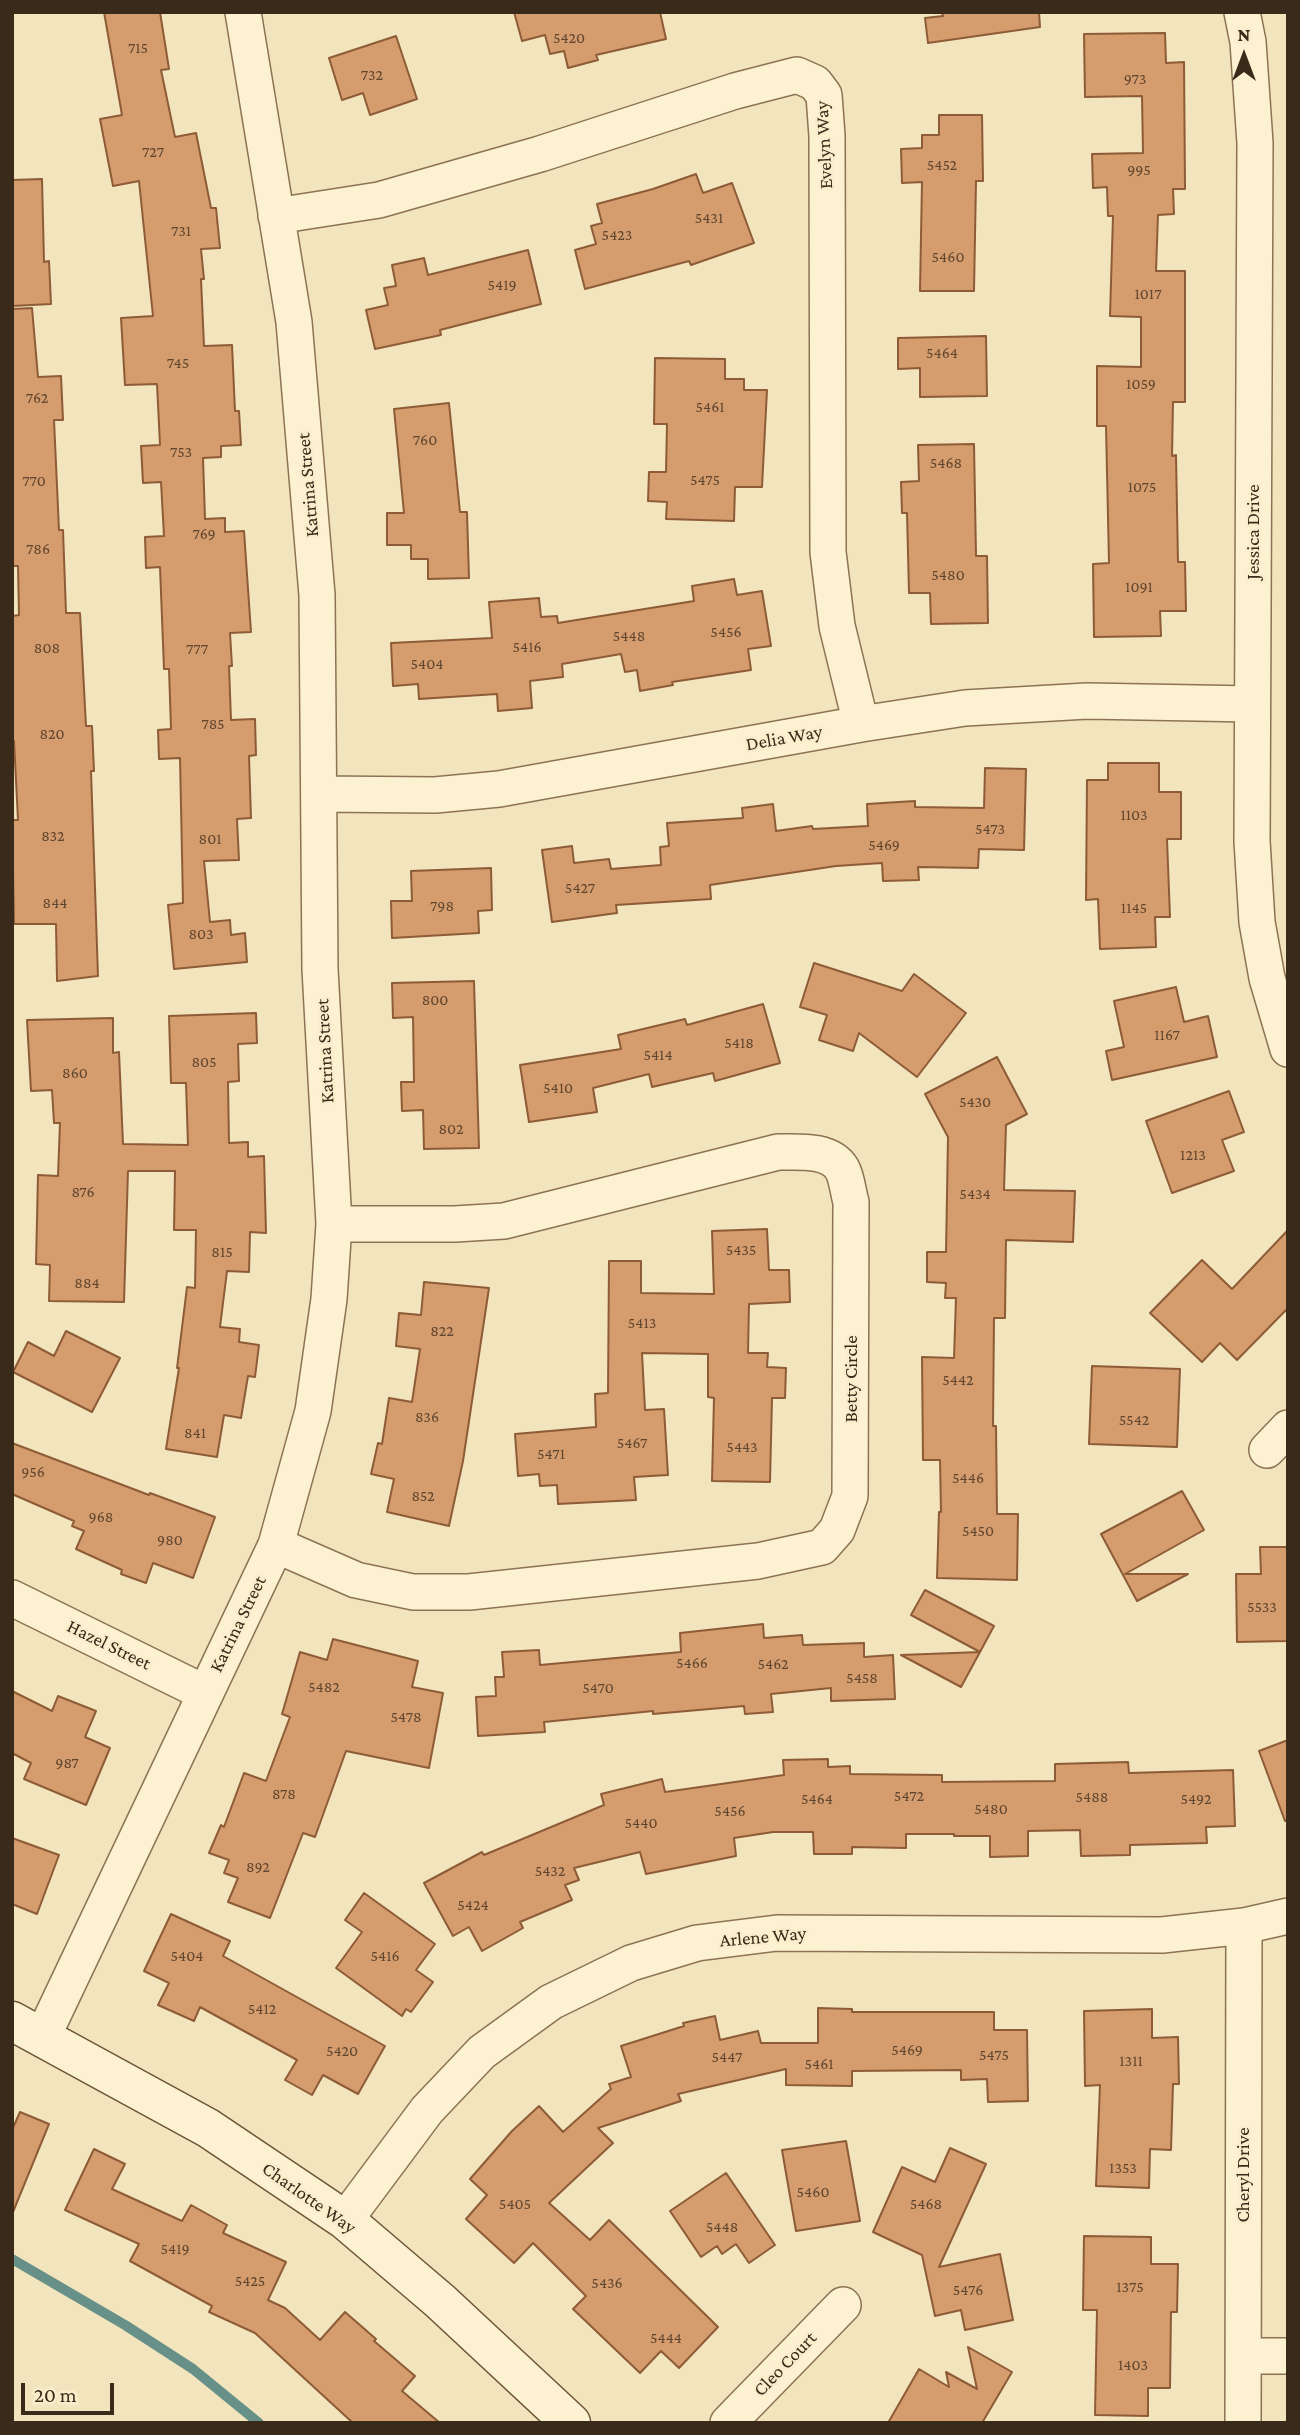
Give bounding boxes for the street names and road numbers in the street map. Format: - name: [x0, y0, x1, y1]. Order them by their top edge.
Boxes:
- street label: Evelyn Way: [810, 100, 838, 190]
- street label: Katrina Street: [292, 432, 324, 538]
- street label: Jessica Drive: [1242, 484, 1264, 580]
- street label: Delia Way: [744, 720, 824, 756]
- street label: Katrina Street: [311, 998, 339, 1104]
- street label: Betty Circle: [840, 1335, 862, 1423]
- street label: Katrina Street: [205, 1572, 271, 1676]
- street label: Hazel Street: [63, 1615, 155, 1675]
- street label: Arlene Way: [719, 1922, 807, 1952]
- street label: Cheryl Drive: [1232, 2127, 1254, 2223]
- street label: Charlotte Way: [258, 2157, 360, 2239]
- street label: Cleo Court: [749, 2327, 821, 2401]

